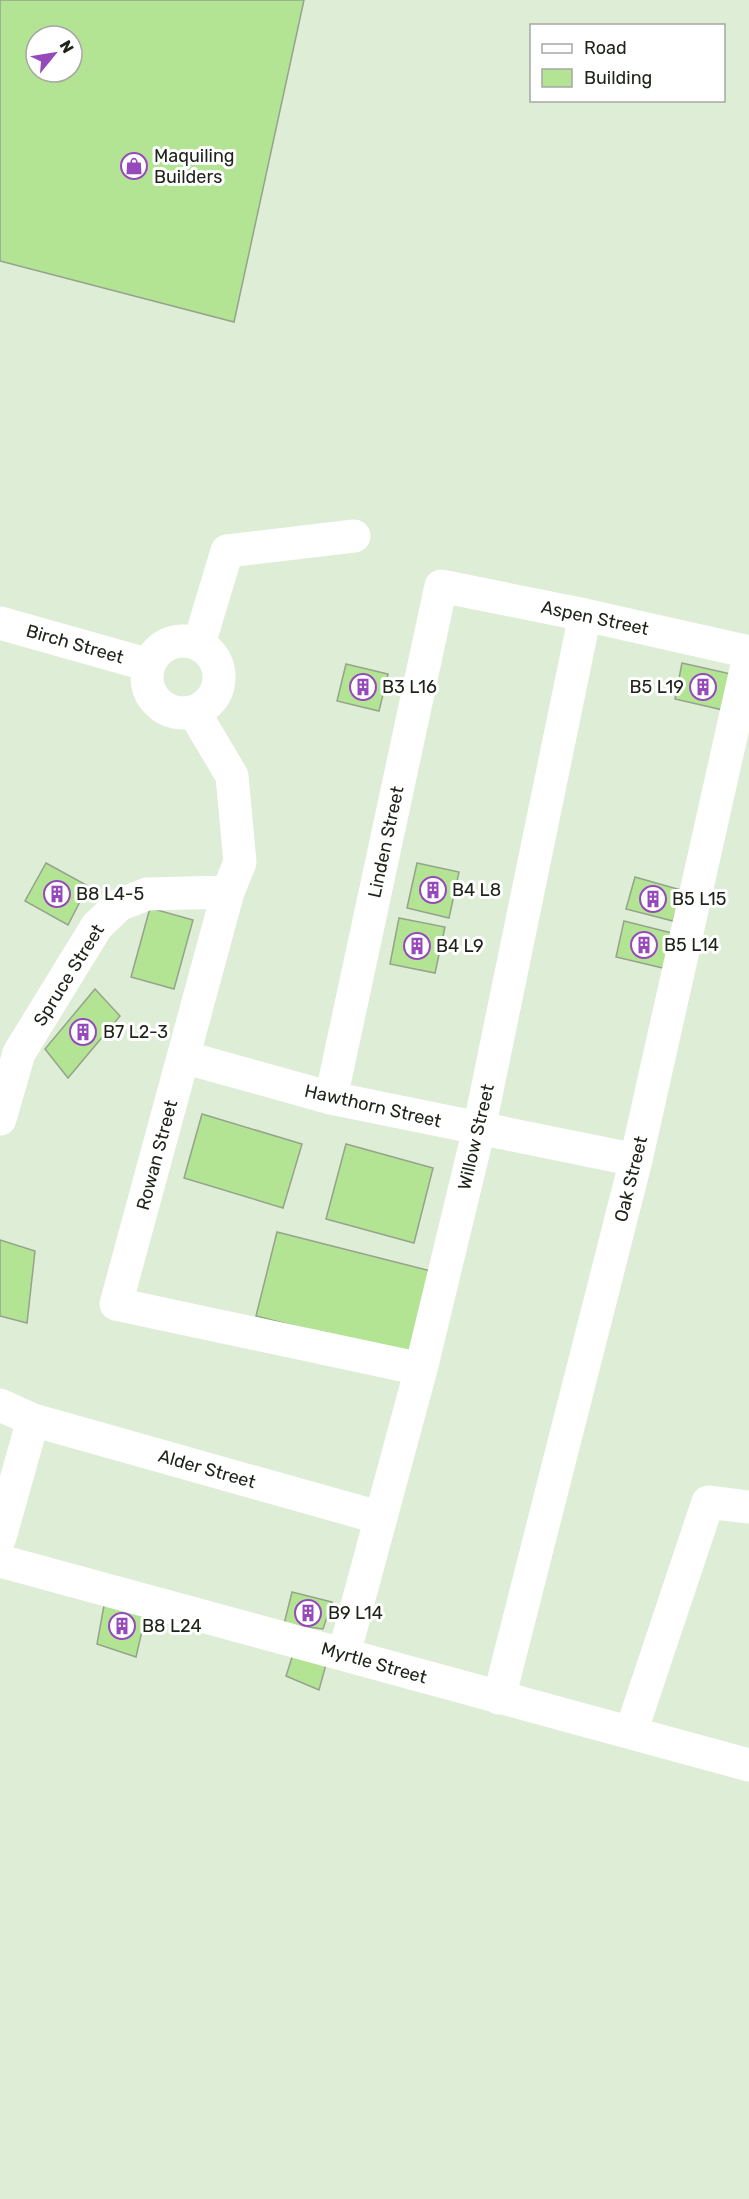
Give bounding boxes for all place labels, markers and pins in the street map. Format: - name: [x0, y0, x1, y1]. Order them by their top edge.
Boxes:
- place label: Maquiling Builders: [154, 145, 235, 188]
- shop icon: Maquiling Builders: [119, 151, 149, 181]
- building icon: B3 L16: [348, 672, 378, 702]
- building icon: B5 L19: [688, 672, 718, 702]
- place label: B3 L16: [382, 676, 437, 698]
- place label: B5 L19: [630, 676, 684, 698]
- building icon: B4 L8: [418, 875, 448, 905]
- building icon: B8 L4-5: [42, 879, 72, 909]
- place label: B4 L8: [452, 879, 501, 901]
- place label: B8 L4-5: [76, 883, 144, 905]
- building icon: B5 L15: [638, 884, 668, 914]
- place label: B5 L15: [672, 888, 726, 910]
- building icon: B5 L14: [629, 930, 659, 960]
- building icon: B4 L9: [402, 931, 432, 961]
- place label: B5 L14: [664, 934, 719, 956]
- place label: B4 L9: [436, 935, 484, 957]
- building icon: B7 L2-3: [68, 1017, 98, 1047]
- place label: B7 L2-3: [103, 1021, 168, 1043]
- building icon: B9 L14: [293, 1598, 323, 1628]
- place label: B9 L14: [328, 1602, 383, 1624]
- building icon: B8 L24: [107, 1611, 137, 1641]
- place label: B8 L24: [142, 1615, 202, 1637]

